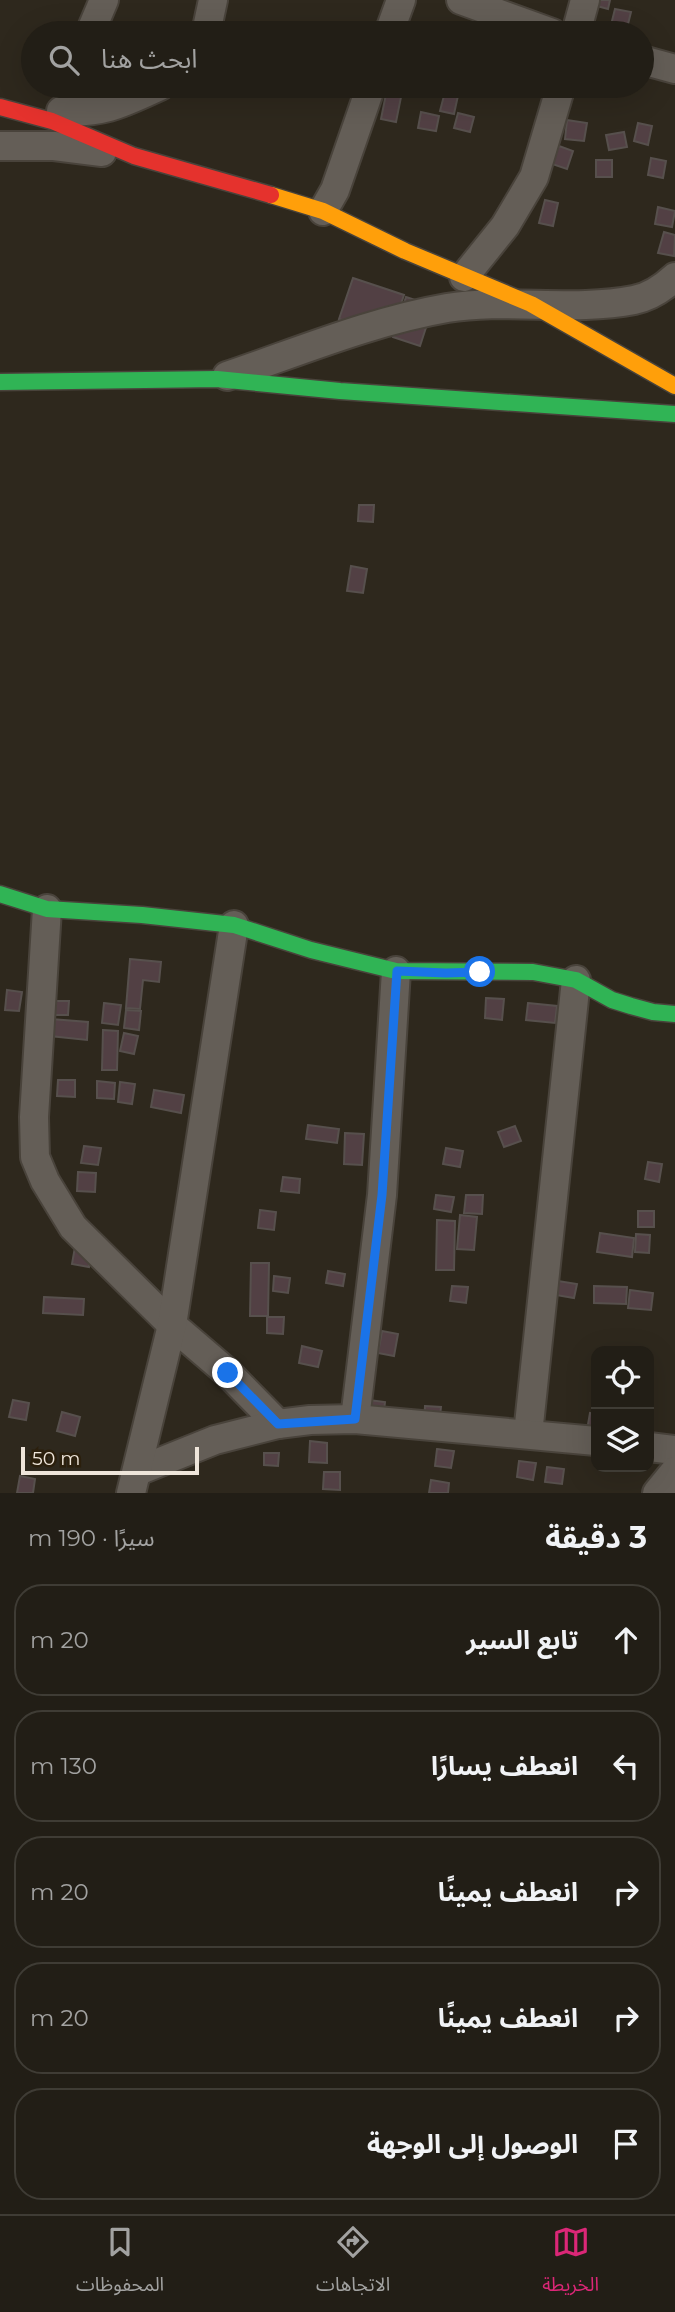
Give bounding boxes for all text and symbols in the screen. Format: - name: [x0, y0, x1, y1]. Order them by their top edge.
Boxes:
- search box: [21, 21, 654, 98]
- icon: search: [45, 41, 83, 79]
- text: ابحث هنا: [101, 43, 197, 75]
- route start: [464, 956, 495, 987]
- map controls: [591, 1346, 654, 1472]
- button: locate: [591, 1346, 654, 1409]
- route end: [212, 1357, 243, 1388]
- button: layers: [591, 1409, 654, 1472]
- scale bar: [21, 1444, 200, 1476]
- text: 50 m: [32, 1447, 80, 1470]
- text: 3 دقيقة: [545, 1519, 647, 1556]
- text: سيرًا · 190 m: [28, 1524, 154, 1552]
- icon: ahead: [607, 1621, 645, 1659]
- text: تابع السير: [466, 1624, 578, 1656]
- text: 20 m: [30, 1626, 89, 1654]
- icon: left: [607, 1747, 645, 1785]
- text: انعطف يسارًا: [431, 1750, 578, 1782]
- text: 130 m: [30, 1752, 97, 1780]
- icon: right: [607, 1873, 645, 1911]
- text: انعطف يمينًا: [438, 1876, 578, 1908]
- text: 20 m: [30, 1878, 89, 1906]
- icon: right: [607, 1999, 645, 2037]
- text: انعطف يمينًا: [438, 2002, 578, 2034]
- text: 20 m: [30, 2004, 89, 2032]
- icon: arrive: [607, 2125, 645, 2163]
- text: الوصول إلى الوجهة: [367, 2128, 578, 2160]
- tab: المحفوظات: [76, 2223, 164, 2305]
- tab: الاتجاهات: [316, 2223, 390, 2305]
- tab: الخريطة: [542, 2223, 599, 2305]

